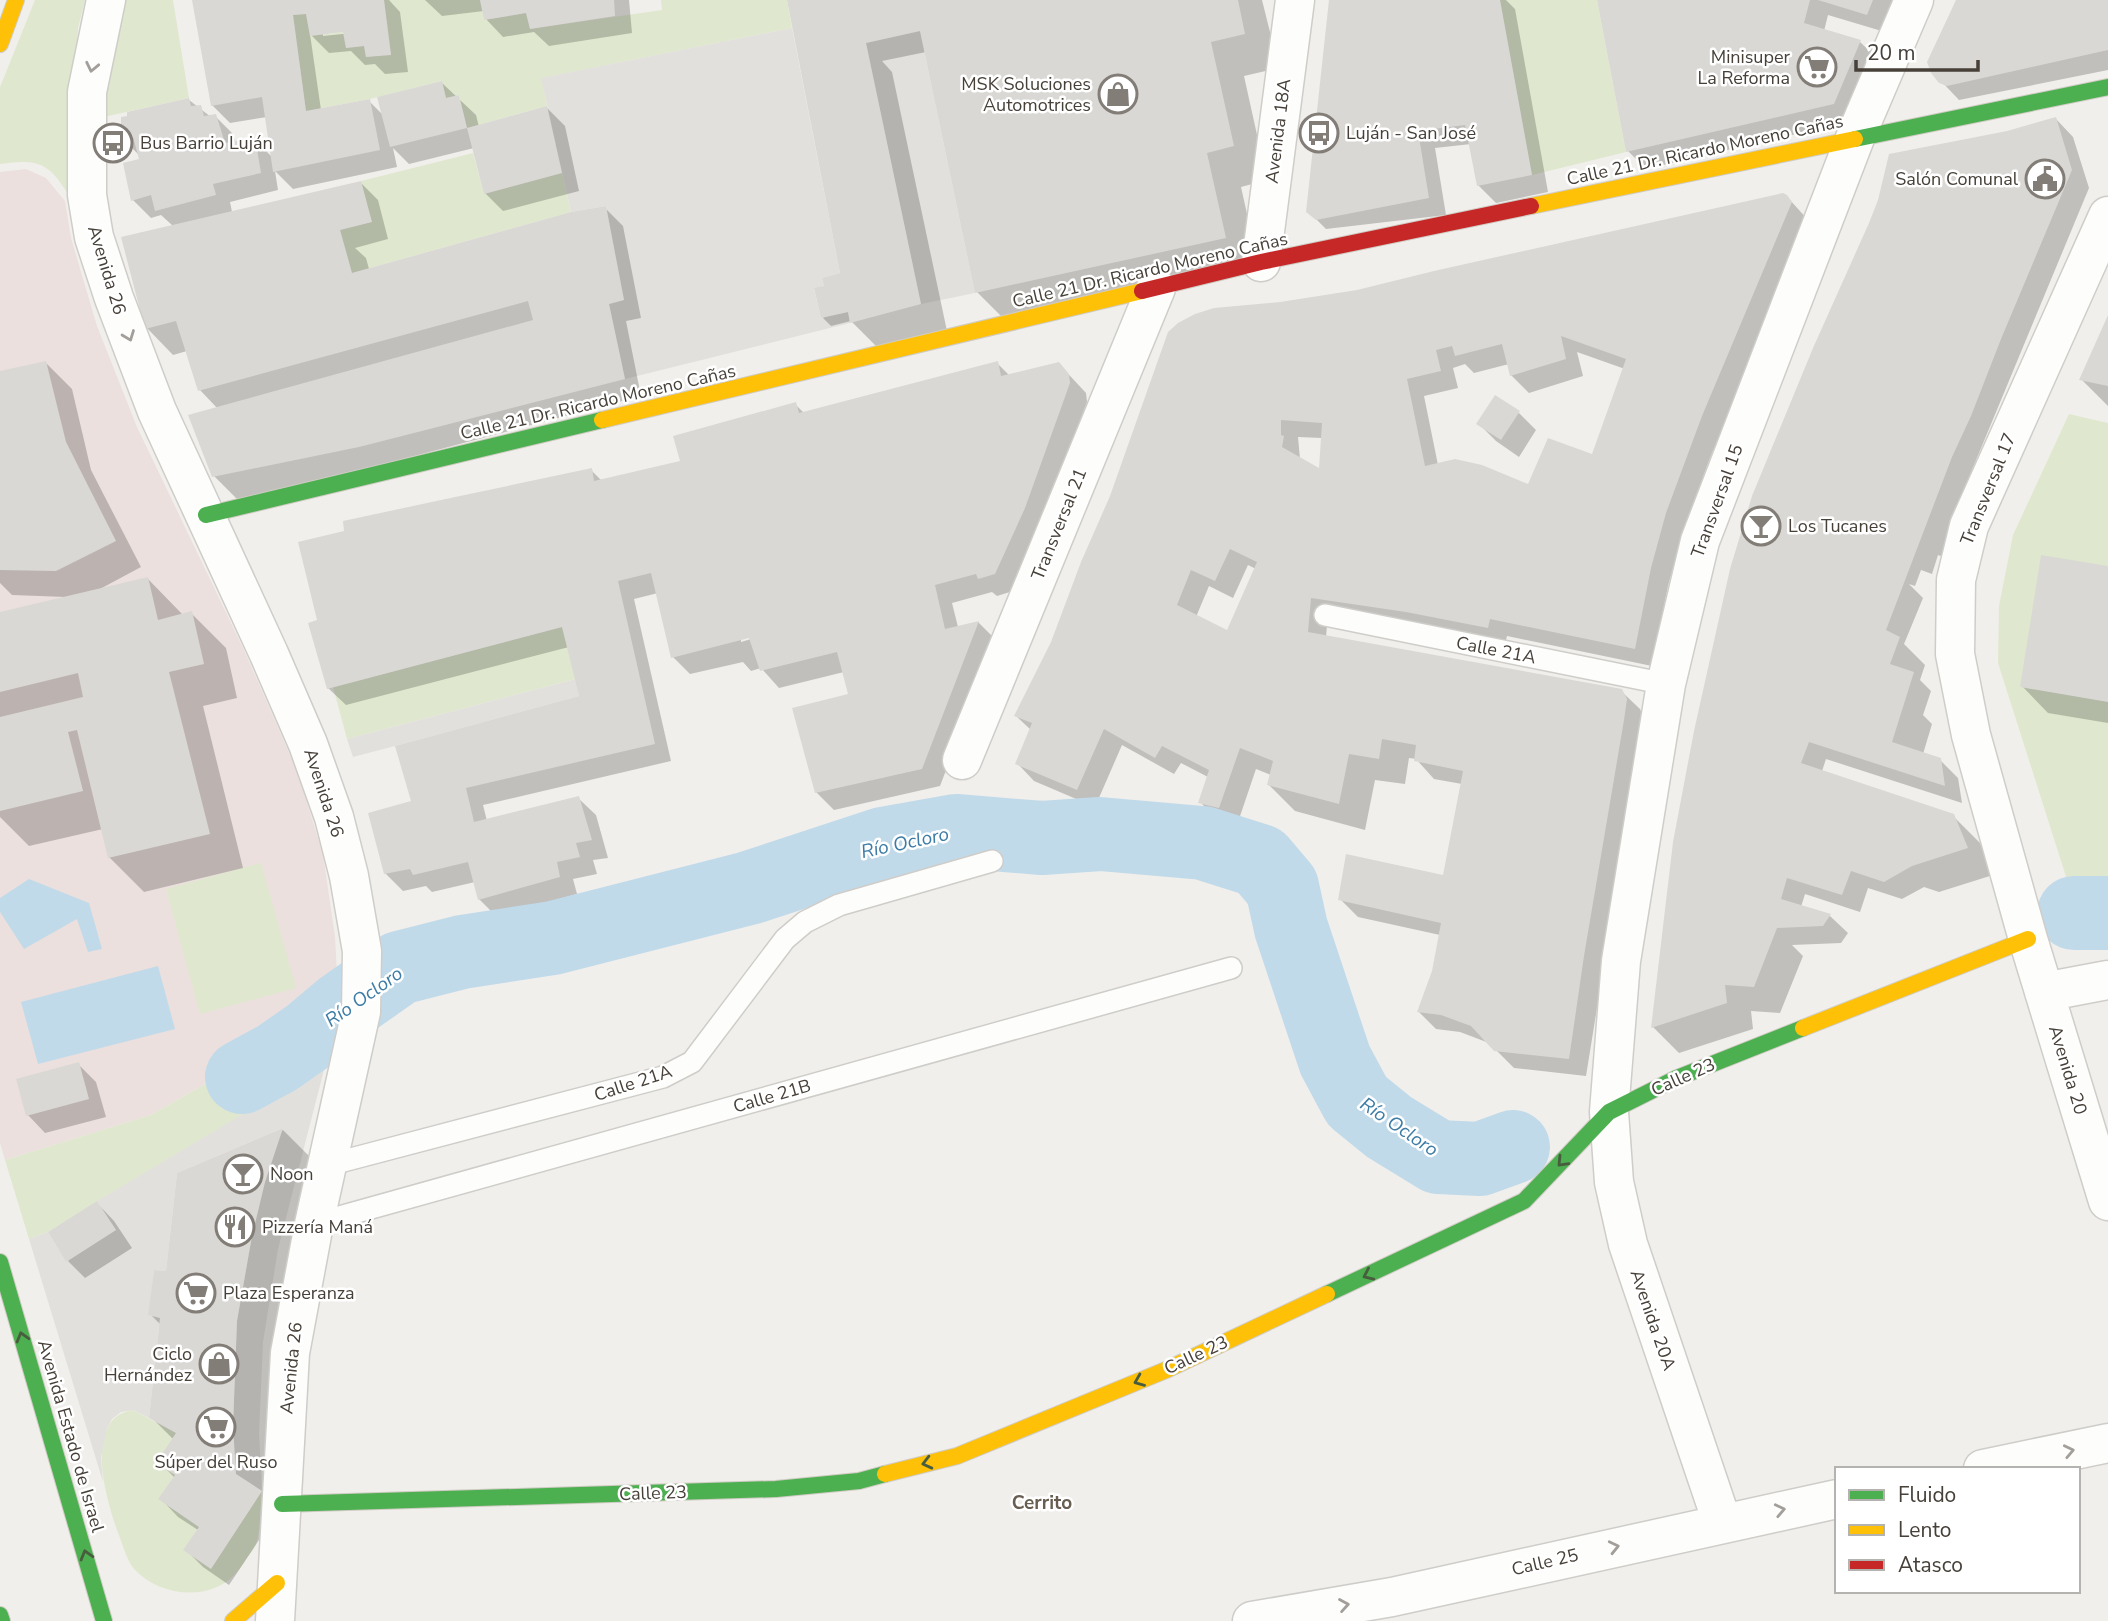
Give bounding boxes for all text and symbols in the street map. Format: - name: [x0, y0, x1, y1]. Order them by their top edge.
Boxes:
- scale bar: [1856, 28, 1979, 72]
- text: 20 m: [1867, 39, 1916, 67]
- place label: Minisuper La Reforma: [1698, 45, 1791, 90]
- supermarket icon: Minisuper La Reforma: [1796, 46, 1838, 88]
- one-way arrow: [85, 61, 100, 73]
- place label: MSK Soluciones Automotrices: [961, 72, 1091, 117]
- shop icon: MSK Soluciones Automotrices: [1097, 73, 1139, 115]
- street label: Avenida 18A: [1260, 77, 1296, 185]
- street label: Calle 21 Dr. Ricardo Moreno Cañas: [1565, 109, 1845, 191]
- bus stop icon: Luján - San José: [1298, 112, 1340, 154]
- place label: Luján - San José: [1346, 121, 1476, 145]
- bus stop icon: Bus Barrio Luján: [92, 122, 134, 164]
- place label: Bus Barrio Luján: [140, 131, 273, 155]
- public building icon: Salón Comunal: [2024, 158, 2066, 200]
- place label: Salón Comunal: [1895, 167, 2019, 191]
- street label: Avenida 26: [82, 222, 132, 318]
- street label: Calle 21 Dr. Ricardo Moreno Cañas: [1010, 227, 1290, 313]
- one-way arrow: [120, 330, 134, 342]
- street label: Calle 21 Dr. Ricardo Moreno Cañas: [458, 359, 738, 445]
- street label: Transversal 17: [1955, 429, 2021, 549]
- street label: Transversal 15: [1685, 441, 1749, 561]
- street label: Transversal 21: [1026, 464, 1092, 584]
- bar icon: Los Tucanes: [1740, 505, 1782, 547]
- place label: Los Tucanes: [1788, 514, 1887, 538]
- street label: Calle 21A: [1454, 631, 1538, 669]
- street label: Avenida 26: [298, 746, 350, 840]
- water label: Río Ocloro: [859, 821, 951, 865]
- water label: Río Ocloro: [320, 961, 408, 1033]
- street label: Avenida 20: [2043, 1022, 2093, 1118]
- street label: Calle 23: [1647, 1052, 1719, 1102]
- street label: Calle 21A: [591, 1059, 675, 1107]
- street label: Calle 21B: [730, 1073, 814, 1119]
- water label: Río Ocloro: [1355, 1091, 1443, 1163]
- bar icon: Noon: [222, 1153, 264, 1195]
- one-way arrow: [1557, 1153, 1570, 1166]
- place label: Noon: [270, 1162, 314, 1186]
- restaurant icon: Pizzería Maná: [214, 1206, 256, 1248]
- place label: Pizzería Maná: [262, 1215, 373, 1239]
- one-way arrow: [1363, 1266, 1375, 1280]
- street label: Avenida 20A: [1625, 1266, 1681, 1374]
- supermarket icon: Plaza Esperanza: [175, 1272, 217, 1314]
- place label: Plaza Esperanza: [223, 1281, 355, 1305]
- street label: Avenida 26: [274, 1321, 308, 1415]
- street label: Calle 23: [1160, 1330, 1232, 1380]
- one-way arrow: [16, 1331, 30, 1343]
- street label: Avenida Estado de Israel: [32, 1337, 110, 1536]
- place label: Ciclo Hernández: [104, 1342, 192, 1387]
- shop icon: Ciclo Hernández: [198, 1343, 240, 1385]
- one-way arrow: [1134, 1372, 1146, 1386]
- supermarket icon: Súper del Ruso: [195, 1406, 237, 1448]
- one-way arrow: [2063, 1444, 2075, 1459]
- place label: Súper del Ruso: [154, 1450, 278, 1474]
- one-way arrow: [922, 1455, 934, 1469]
- legend: [1835, 1467, 2080, 1593]
- street label: Calle 23: [619, 1480, 687, 1506]
- text: Fluido: [1898, 1481, 1956, 1509]
- district label: Cerrito: [1012, 1490, 1072, 1516]
- one-way arrow: [1774, 1504, 1786, 1519]
- text: Lento: [1898, 1516, 1951, 1544]
- one-way arrow: [1608, 1540, 1620, 1555]
- street label: Calle 25: [1509, 1543, 1581, 1581]
- one-way arrow: [79, 1549, 94, 1561]
- text: Atasco: [1898, 1551, 1963, 1579]
- one-way arrow: [1338, 1598, 1350, 1613]

